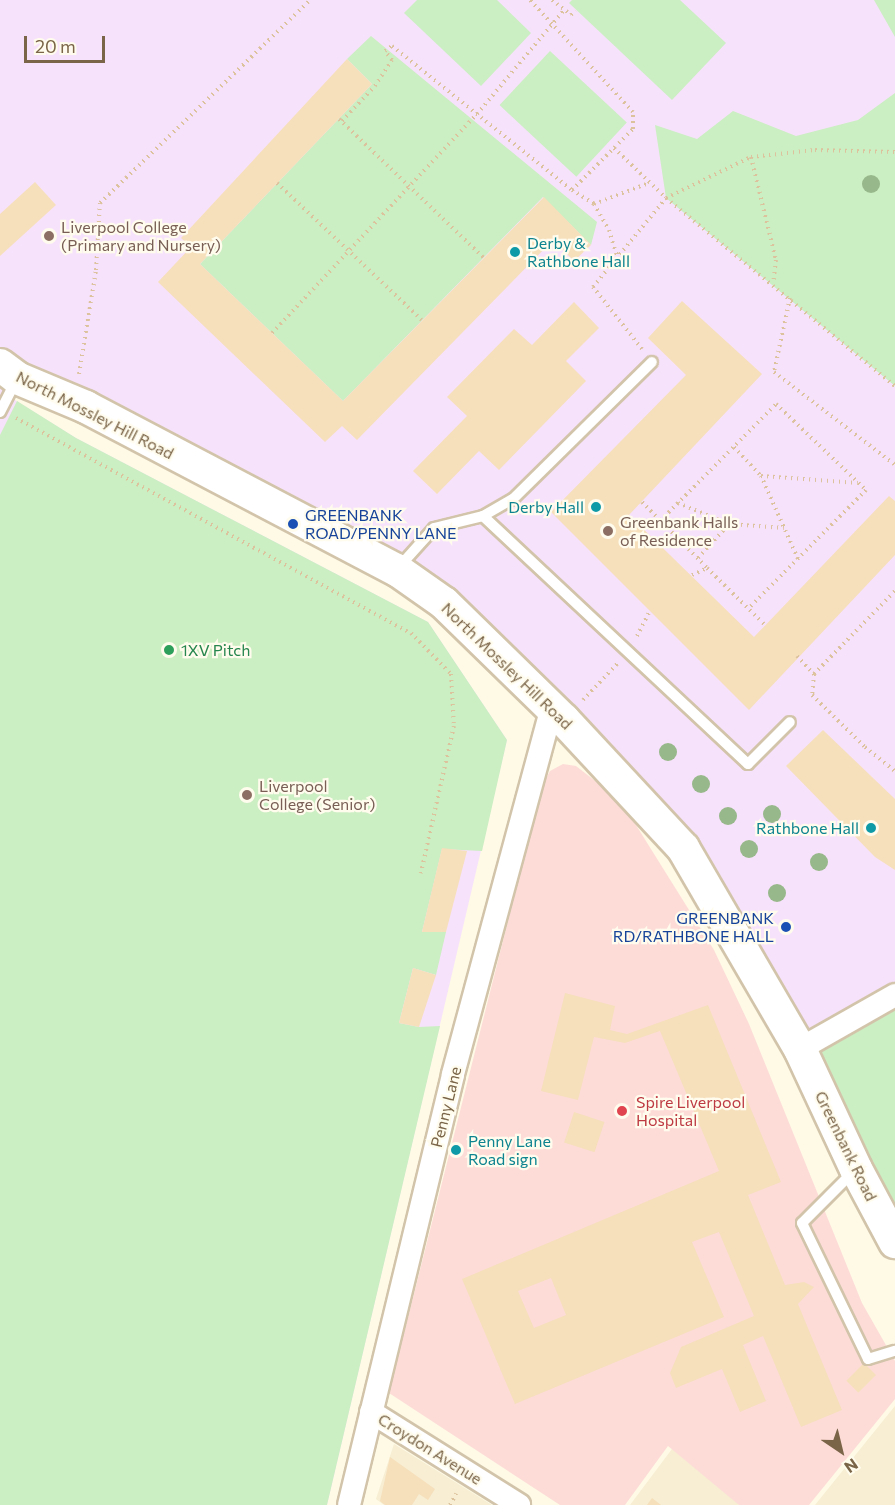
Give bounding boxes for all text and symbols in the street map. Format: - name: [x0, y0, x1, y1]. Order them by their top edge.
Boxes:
- scale bar: [27, 24, 108, 62]
- text: 20 m: [35, 35, 76, 57]
- place label: Liverpool College (Primary and Nursery): [61, 217, 221, 255]
- marker: Liverpool College (Primary and Nursery): [42, 229, 56, 243]
- place label: Derby & Rathbone Hall: [527, 233, 630, 271]
- marker: Derby & Rathbone Hall: [508, 245, 522, 259]
- street label: North Mossley Hill Road: [13, 367, 177, 463]
- place label: Derby Hall: [508, 497, 584, 517]
- marker: Derby Hall: [589, 500, 603, 514]
- place label: GREENBANK ROAD/PENNY LANE: [305, 505, 456, 543]
- place label: Greenbank Halls of Residence: [620, 512, 738, 550]
- marker: GREENBANK ROAD/PENNY LANE: [286, 517, 300, 531]
- marker: Greenbank Halls of Residence: [601, 524, 615, 538]
- street label: North Mossley Hill Road: [438, 599, 576, 733]
- place label: 1XV Pitch: [181, 640, 250, 660]
- marker: 1XV Pitch: [162, 643, 176, 657]
- place label: Liverpool College (Senior): [259, 776, 375, 814]
- marker: Liverpool College (Senior): [240, 788, 254, 802]
- place label: Rathbone Hall: [756, 818, 859, 838]
- marker: Rathbone Hall: [864, 821, 878, 835]
- place label: GREENBANK RD/RATHBONE HALL: [613, 908, 774, 946]
- marker: GREENBANK RD/RATHBONE HALL: [779, 920, 793, 934]
- street label: Penny Lane: [427, 1064, 465, 1150]
- street label: Greenbank Road: [811, 1088, 881, 1204]
- place label: Spire Liverpool Hospital: [636, 1092, 745, 1130]
- marker: Spire Liverpool Hospital: [613, 1102, 631, 1120]
- place label: Penny Lane Road sign: [468, 1131, 551, 1169]
- marker: Penny Lane Road sign: [449, 1143, 463, 1157]
- street label: Croydon Avenue: [375, 1409, 485, 1489]
- north arrow: [811, 1421, 871, 1481]
- text: N: [841, 1455, 862, 1477]

